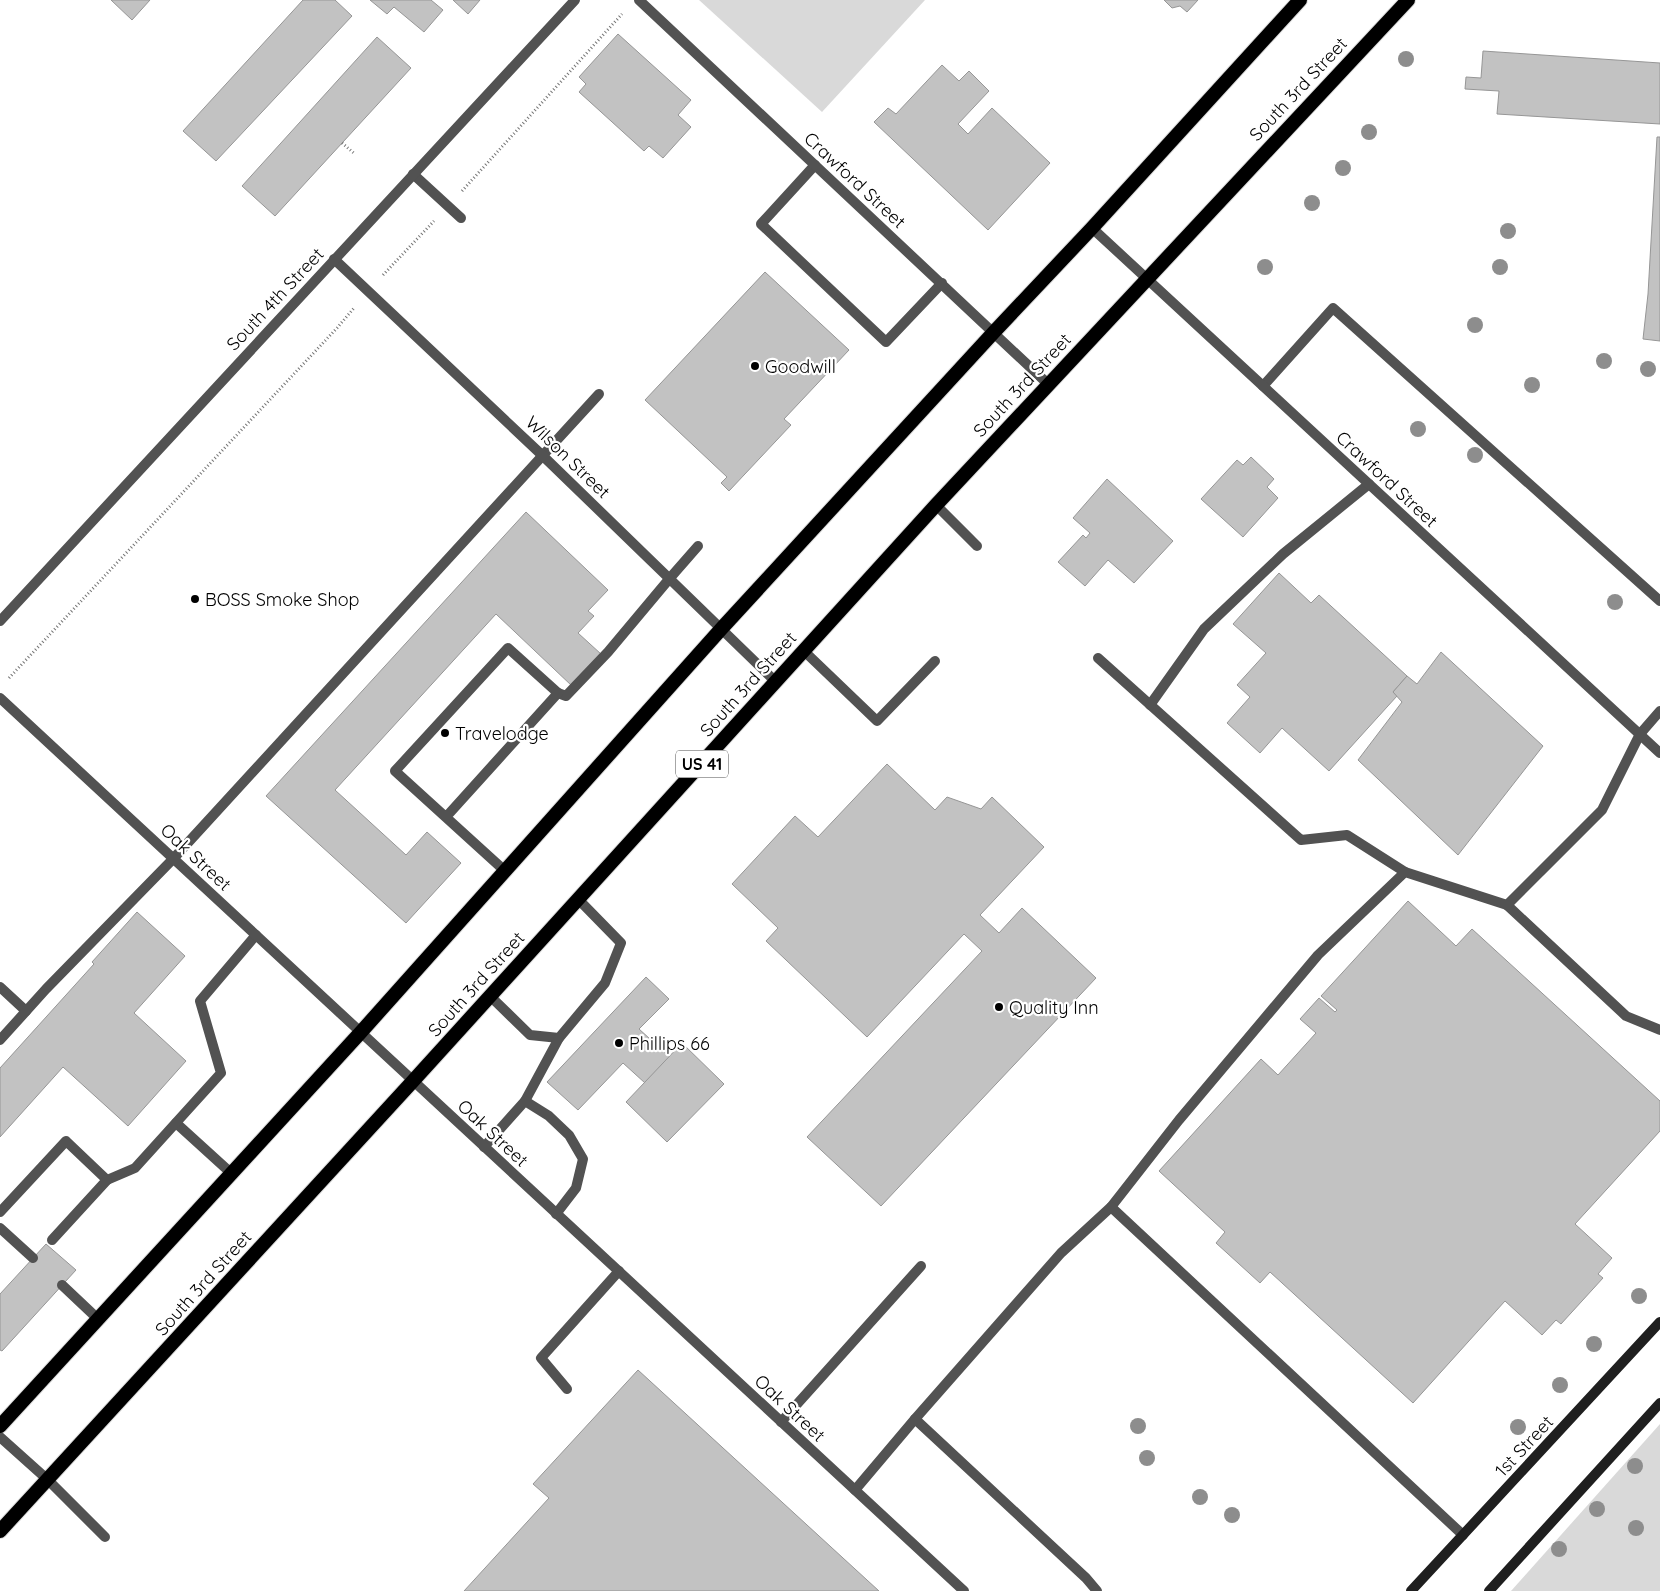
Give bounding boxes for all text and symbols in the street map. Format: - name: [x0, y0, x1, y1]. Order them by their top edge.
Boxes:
- street label: South 3rd Street: [1244, 32, 1352, 146]
- street label: Crawford Street: [799, 127, 911, 233]
- street label: South 4th Street: [221, 243, 329, 355]
- street label: South 3rd Street: [968, 328, 1076, 442]
- place label: Goodwill: [765, 355, 836, 378]
- marker: Goodwill: [749, 360, 761, 372]
- street label: Wilson Street: [521, 411, 615, 503]
- street label: Crawford Street: [1331, 426, 1443, 532]
- place label: BOSS Smoke Shop: [205, 588, 360, 611]
- marker: BOSS Smoke Shop: [189, 593, 201, 605]
- street label: South 3rd Street: [695, 627, 801, 741]
- place label: Travelodge: [455, 722, 549, 745]
- marker: Travelodge: [439, 727, 451, 739]
- road number: US 41: [676, 751, 728, 778]
- street label: Oak Street: [156, 818, 236, 896]
- street label: South 3rd Street: [423, 927, 529, 1041]
- place label: Quality Inn: [1009, 996, 1099, 1019]
- marker: Quality Inn: [993, 1001, 1005, 1013]
- place label: Phillips 66: [629, 1032, 710, 1055]
- marker: Phillips 66: [613, 1037, 625, 1049]
- street label: Oak Street: [453, 1094, 533, 1172]
- street label: South 3rd Street: [150, 1226, 256, 1340]
- street label: Oak Street: [750, 1369, 830, 1447]
- street label: 1st Street: [1490, 1411, 1558, 1481]

